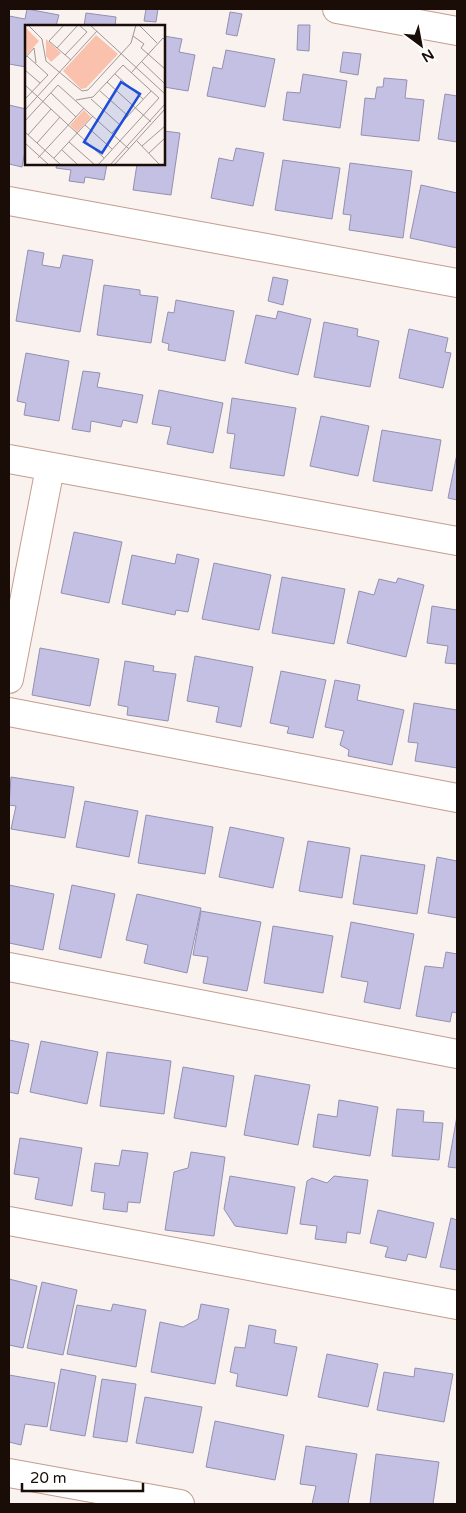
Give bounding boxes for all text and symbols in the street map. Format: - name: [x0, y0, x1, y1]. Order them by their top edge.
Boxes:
- north arrow: [396, 20, 446, 70]
- inset map: [25, 25, 165, 165]
- text: N: [418, 45, 437, 66]
- scale bar: [22, 1460, 144, 1492]
- text: 20 m: [30, 1469, 67, 1487]

